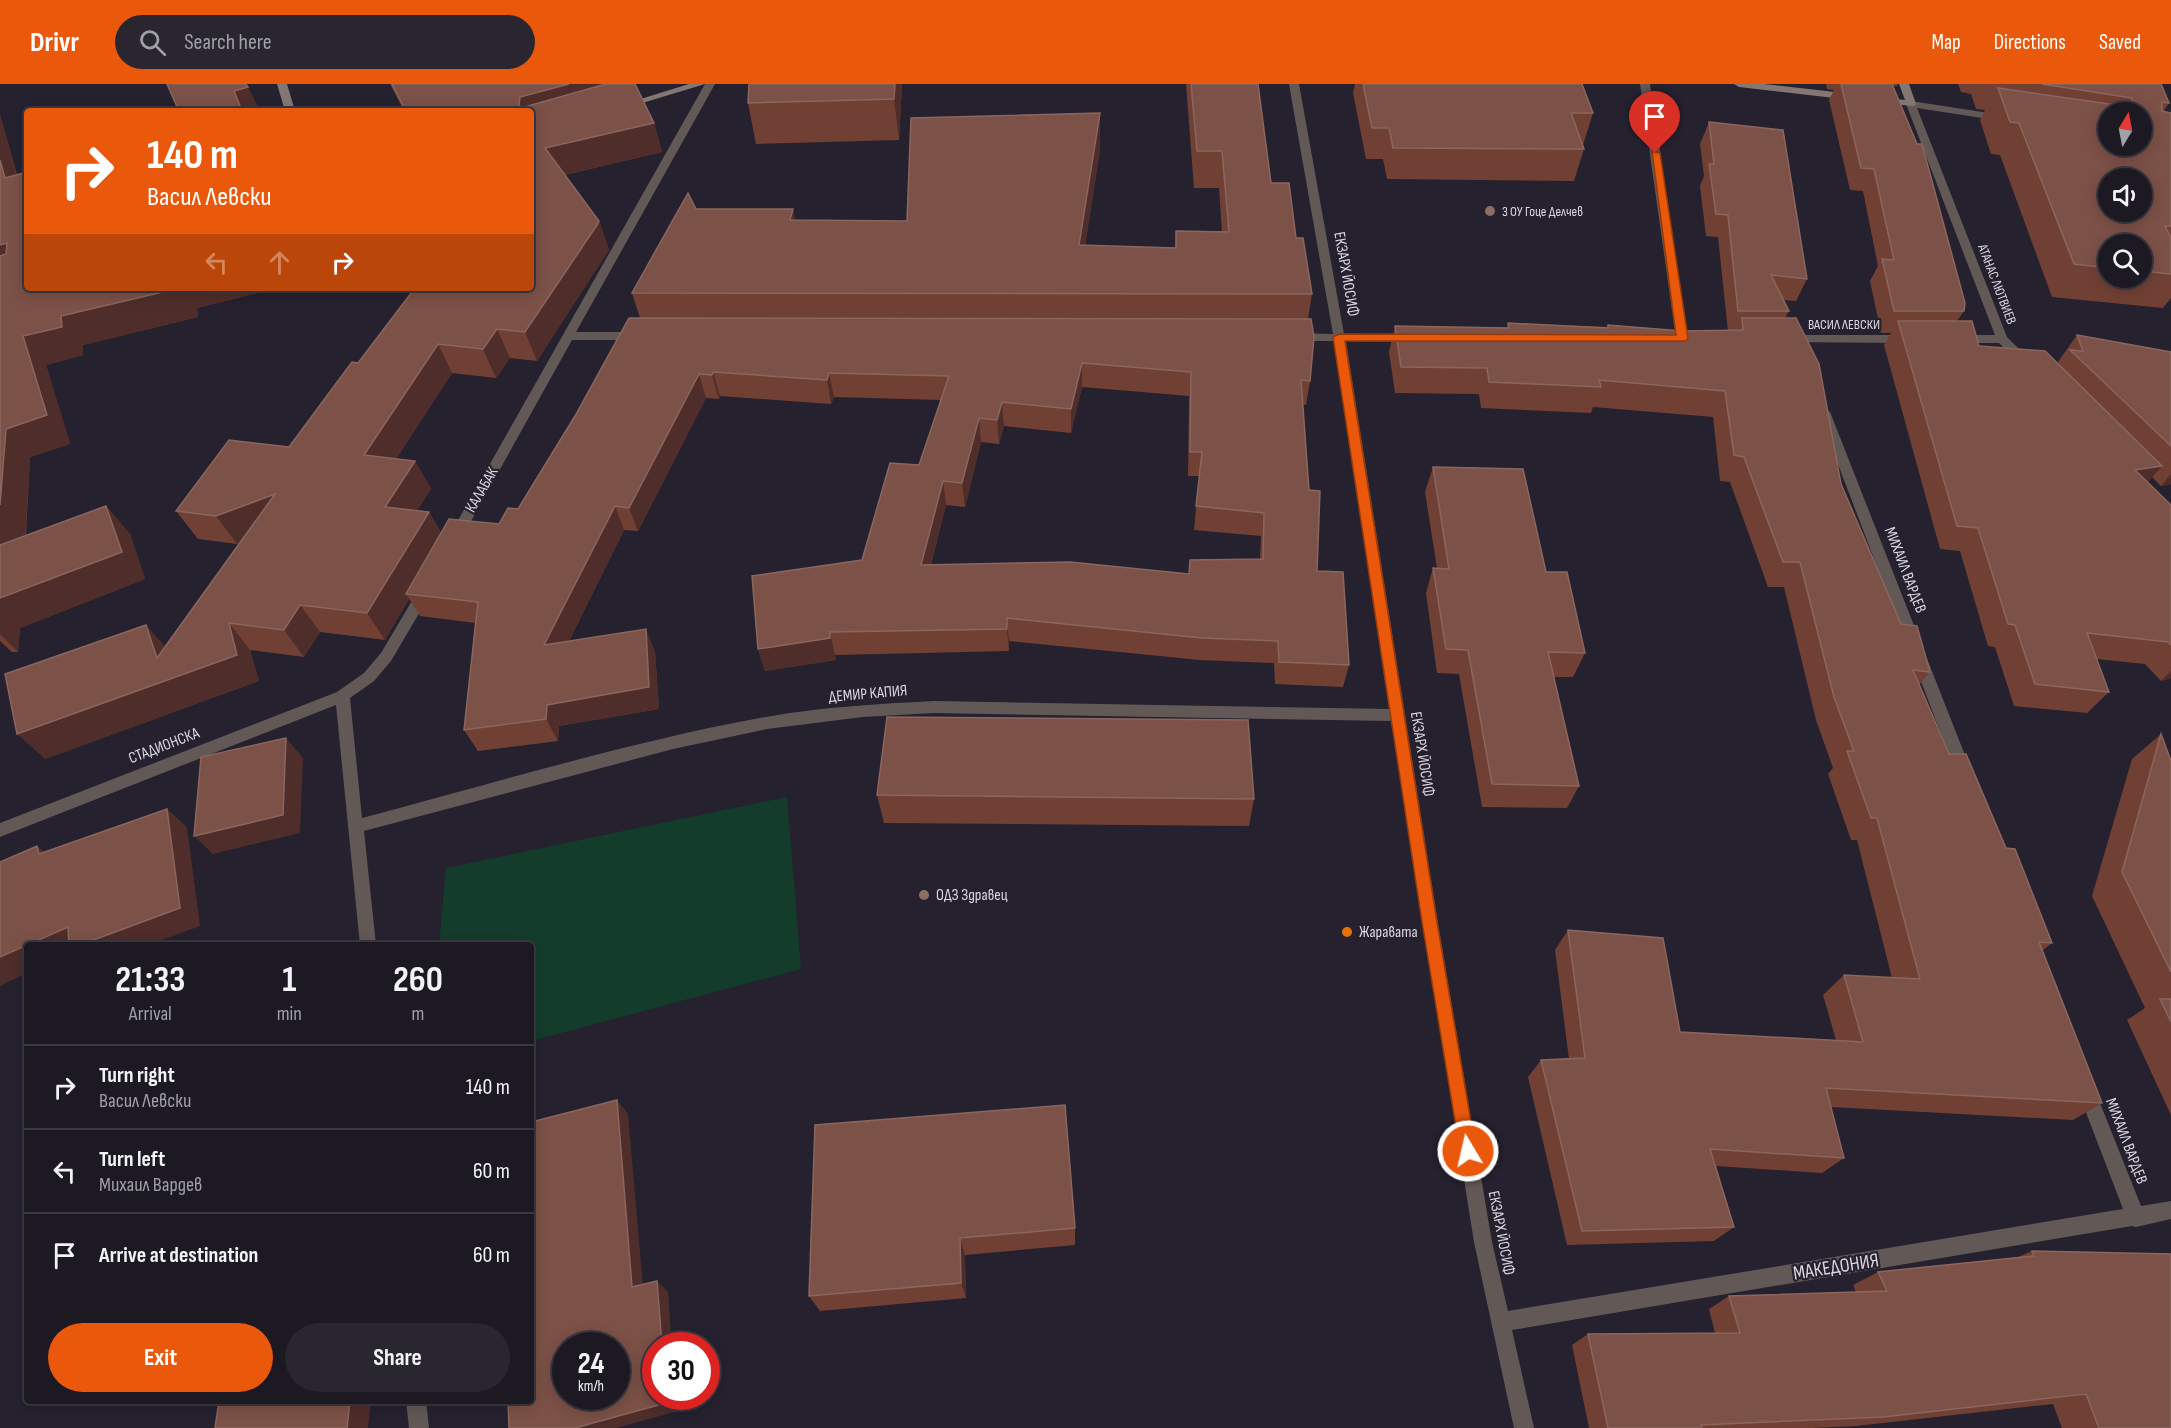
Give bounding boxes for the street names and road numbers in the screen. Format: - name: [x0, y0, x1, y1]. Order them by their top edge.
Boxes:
- street label: ЕКЗАРХ ЙОСИФ: [1329, 230, 1363, 318]
- street label: АТАНАС ЛЮТВИЕВ: [1974, 241, 2020, 327]
- street label: ВАСИЛ ЛЕВСКИ: [1808, 316, 1880, 333]
- street label: КАЛАБАК: [461, 463, 503, 516]
- street label: МИХАИЛ ВАРДЕВ: [1880, 524, 1930, 616]
- street label: ДЕМИР КАПИЯ: [828, 681, 908, 707]
- street label: ЕКЗАРХ ЙОСИФ: [1406, 710, 1438, 798]
- street label: СТАДИОНСКА: [126, 724, 202, 768]
- street label: МИХАИЛ ВАРДЕВ: [2101, 1095, 2151, 1187]
- street label: ЕКЗАРХ ЙОСИФ: [1484, 1189, 1518, 1277]
- street label: МАКЕДОНИЯ: [1791, 1248, 1881, 1286]

